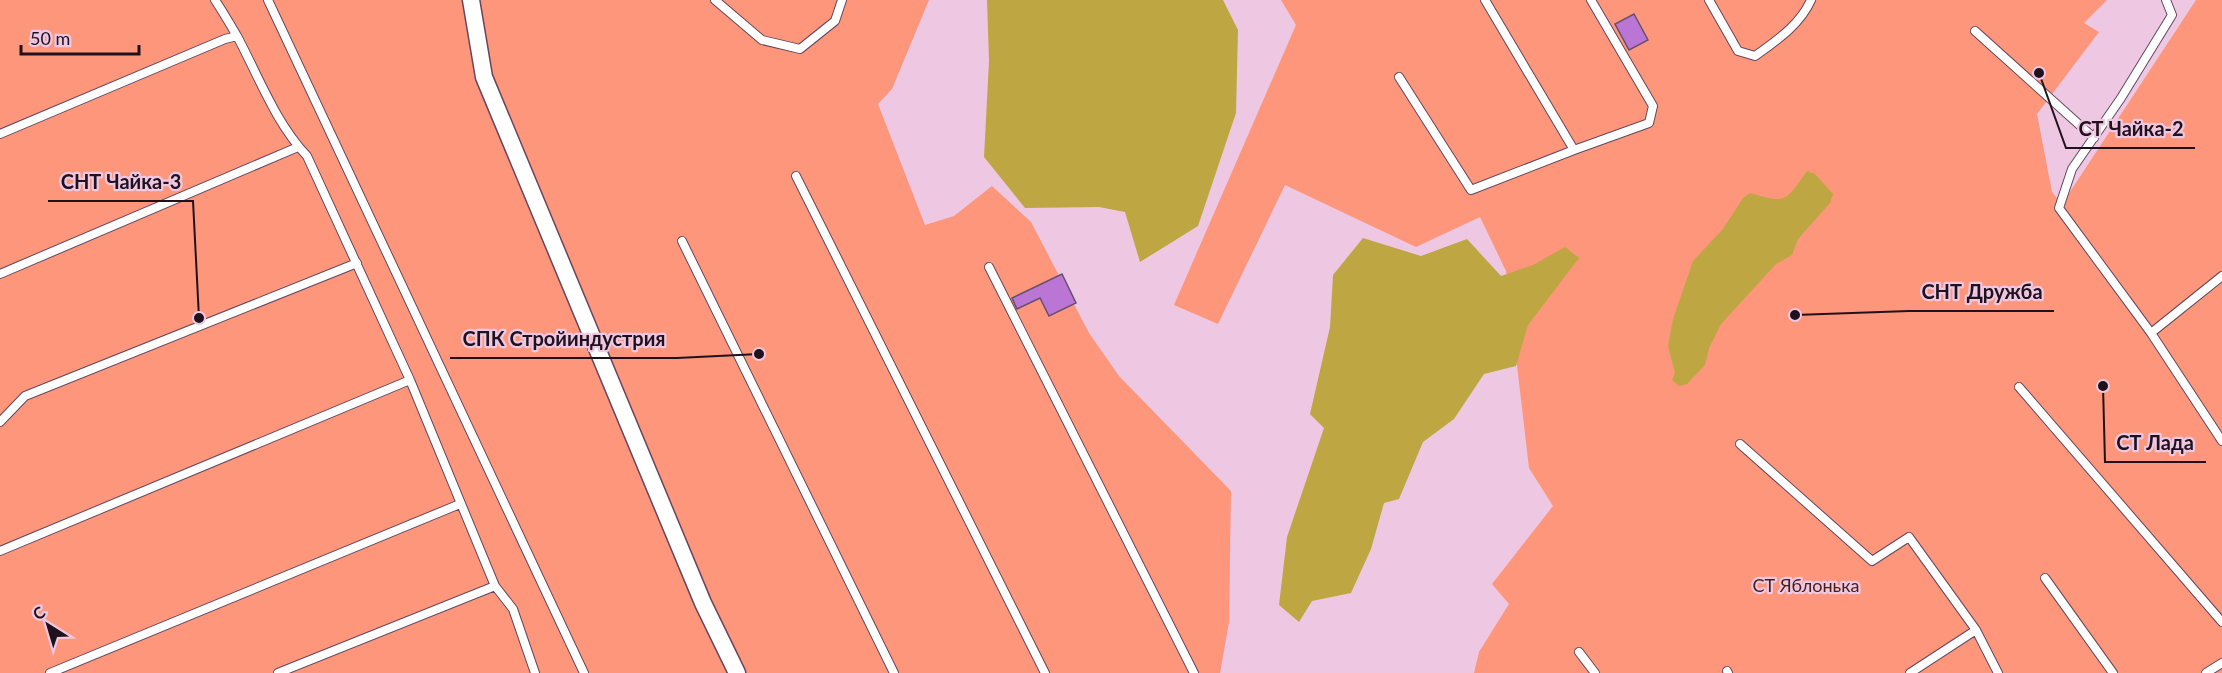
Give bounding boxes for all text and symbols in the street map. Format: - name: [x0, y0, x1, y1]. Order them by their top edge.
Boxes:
- scale bar: [21, 18, 140, 56]
- text: 50 m: [30, 27, 70, 49]
- callout: СТ Чайка-2: [2066, 110, 2195, 148]
- text: СТ Чайка-2: [2078, 116, 2184, 140]
- callout: СНТ Чайка-3: [48, 163, 193, 201]
- text: СНТ Чайка-3: [61, 169, 181, 193]
- callout: СНТ Дружба: [1909, 273, 2054, 311]
- text: СНТ Дружба: [1921, 279, 2043, 303]
- callout: СПК Стройиндустрия: [450, 320, 677, 358]
- text: СПК Стройиндустрия: [463, 326, 665, 350]
- callout: СТ Лада: [2105, 424, 2206, 462]
- text: СТ Лада: [2116, 430, 2194, 454]
- park label: СТ Яблонька: [1752, 574, 1860, 596]
- north arrow: [18, 595, 78, 655]
- text: С: [29, 602, 49, 623]

